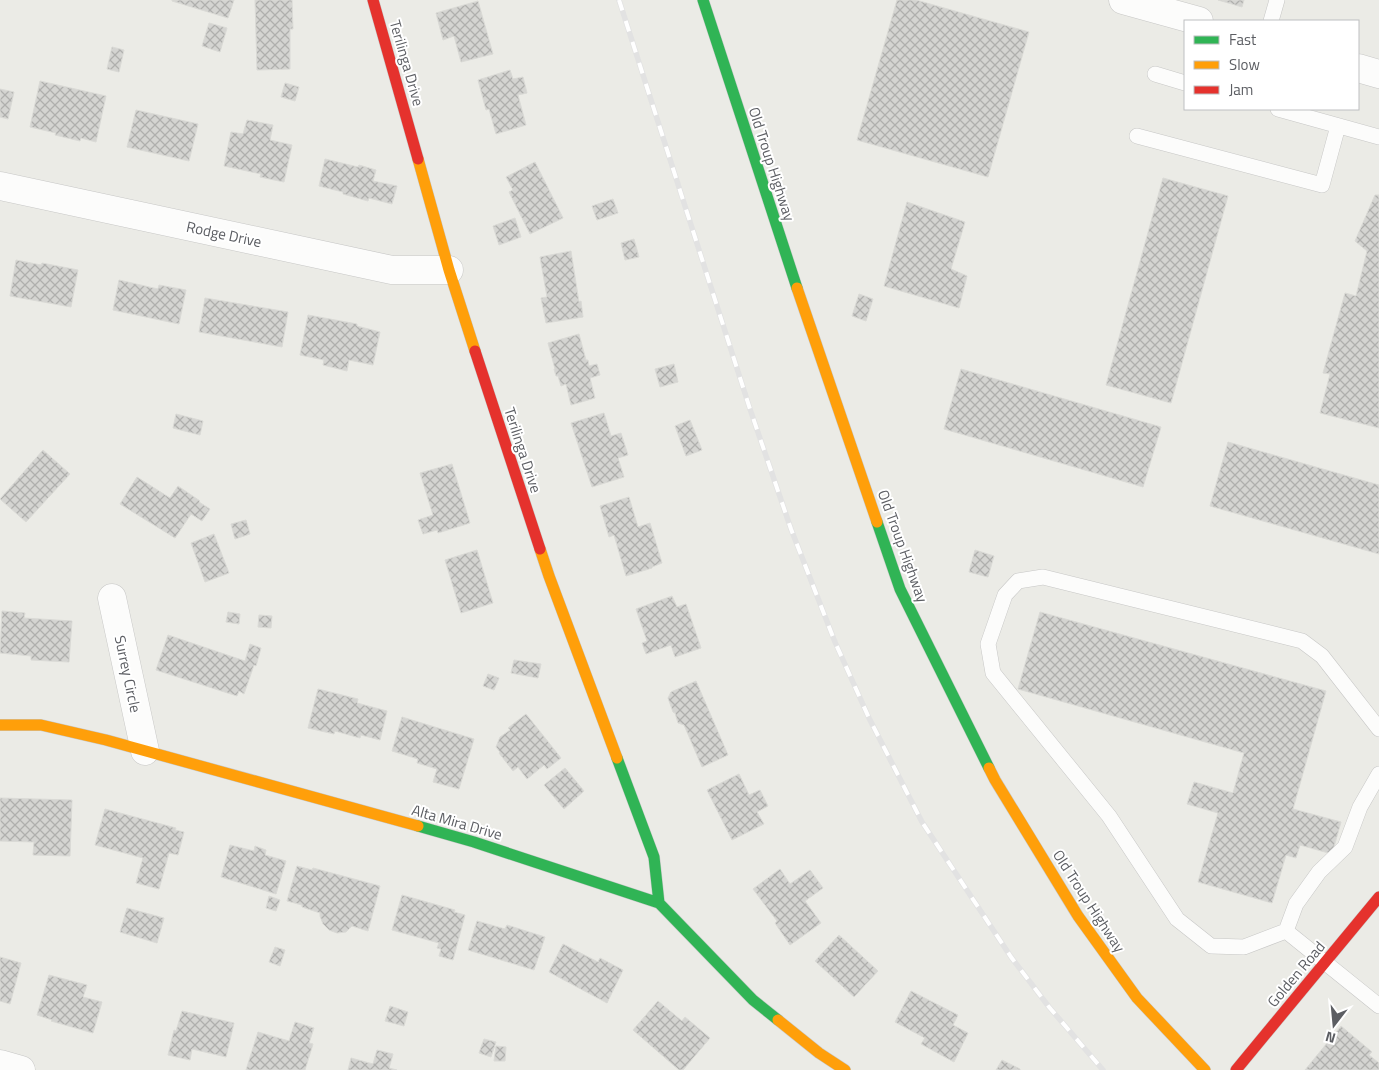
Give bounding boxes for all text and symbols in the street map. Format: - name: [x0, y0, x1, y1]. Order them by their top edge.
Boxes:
- street label: Terilinga Drive: [384, 17, 430, 109]
- legend: [1184, 20, 1359, 110]
- text: Fast: [1229, 28, 1257, 51]
- text: Slow: [1229, 53, 1260, 76]
- text: Jam: [1229, 78, 1253, 101]
- street label: Old Troup Highway: [743, 104, 801, 224]
- street label: Rodge Drive: [184, 215, 264, 253]
- street label: Terilinga Drive: [498, 404, 548, 496]
- street label: Old Troup Highway: [872, 486, 934, 606]
- street label: Surrey Circle: [109, 633, 147, 715]
- street label: Alta Mira Drive: [409, 798, 505, 846]
- street label: Old Troup Highway: [1047, 845, 1131, 957]
- street label: Golden Road: [1261, 936, 1331, 1012]
- north arrow: [1309, 1000, 1359, 1050]
- text: N: [1323, 1027, 1338, 1049]

